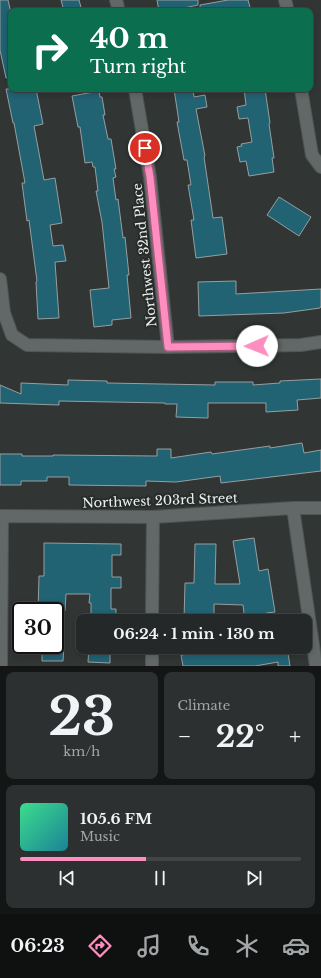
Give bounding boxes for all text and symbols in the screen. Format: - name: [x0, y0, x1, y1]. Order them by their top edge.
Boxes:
- text: 40 m: [90, 21, 168, 56]
- icon: right: [24, 24, 76, 76]
- text: Turn right: [90, 56, 186, 78]
- pin: [128, 131, 162, 165]
- icon: arrive: [134, 137, 156, 159]
- street label: Northwest 32nd Place: [128, 182, 161, 328]
- position arrow: [236, 325, 278, 367]
- street label: Northwest 203rd Street: [82, 489, 238, 512]
- speed limit sign: 30: [12, 602, 64, 654]
- text: 06:24 · 1 min · 130 m: [113, 624, 275, 643]
- text: 23: [48, 685, 115, 749]
- text: Climate: [178, 697, 230, 714]
- text: 22°: [216, 718, 265, 755]
- text: −: [178, 723, 191, 750]
- text: +: [289, 723, 301, 750]
- text: km/h: [63, 743, 100, 760]
- text: 105.6 FM: [80, 809, 152, 828]
- text: Music: [80, 828, 120, 845]
- icon: previous: [56, 867, 78, 889]
- icon: pause: [149, 867, 171, 889]
- icon: next: [243, 867, 265, 889]
- icon: directions: [86, 932, 114, 960]
- icon: music: [135, 932, 163, 960]
- icon: phone: [184, 932, 212, 960]
- icon: climate: [233, 932, 261, 960]
- icon: car: [282, 932, 310, 960]
- text: 06:23: [11, 935, 65, 957]

